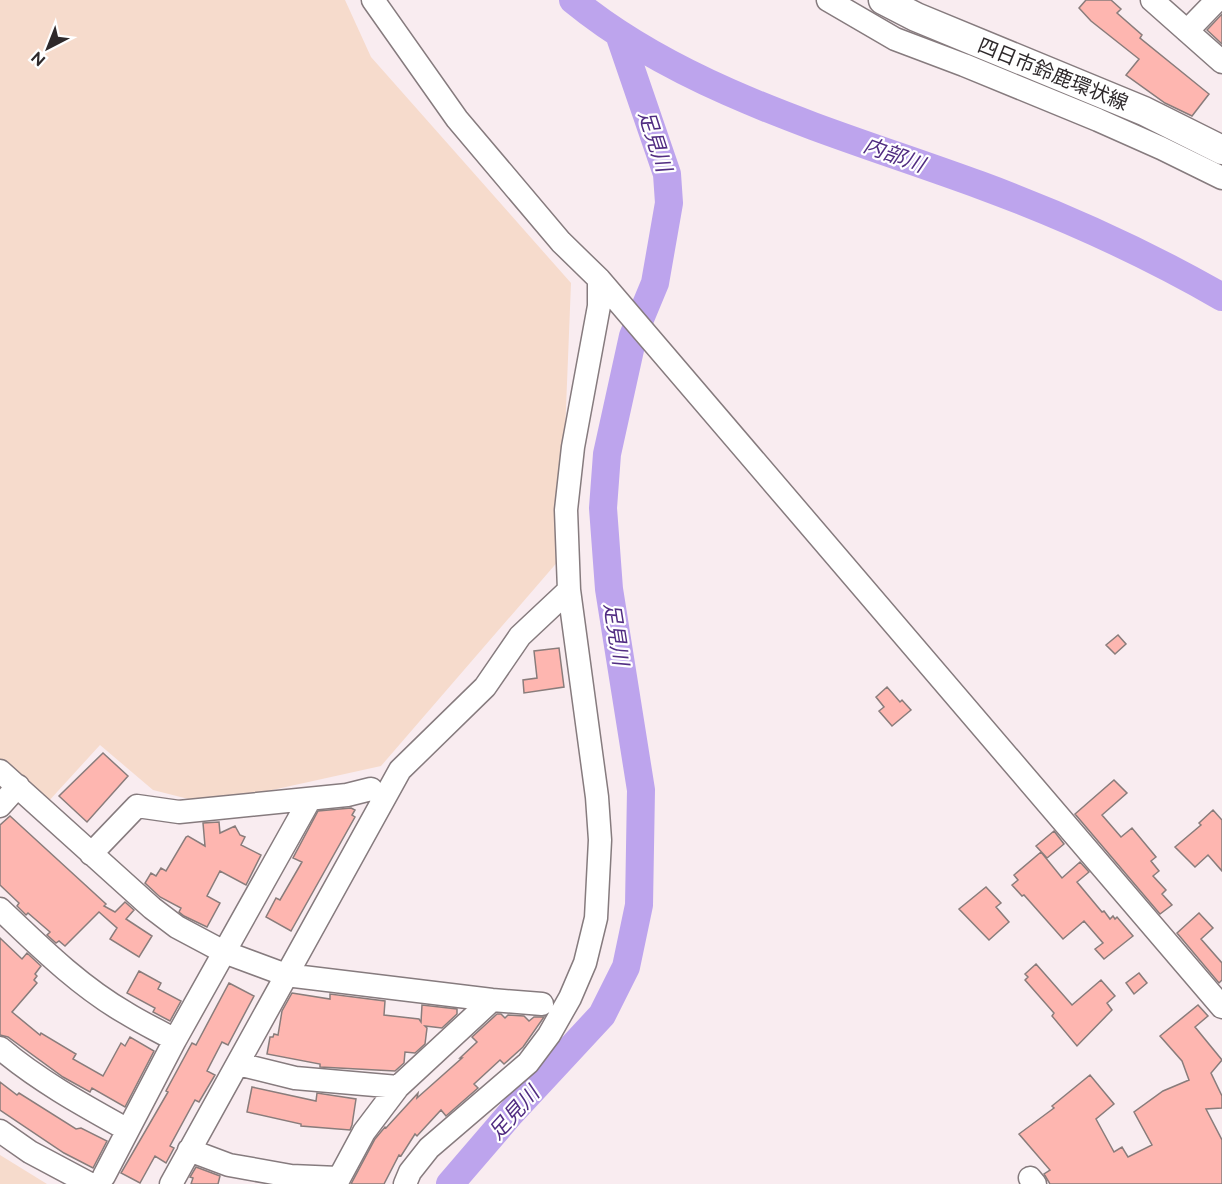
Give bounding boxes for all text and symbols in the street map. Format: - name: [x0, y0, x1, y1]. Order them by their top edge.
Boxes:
- north arrow: [18, 18, 78, 78]
- street label: 四日市鈴鹿環状線: [974, 33, 1132, 115]
- text: N: [27, 48, 49, 70]
- water label: 足見川: [634, 107, 678, 177]
- water label: 内部川: [860, 132, 930, 178]
- water label: 足見川: [599, 601, 634, 669]
- water label: 足見川: [483, 1079, 545, 1144]

